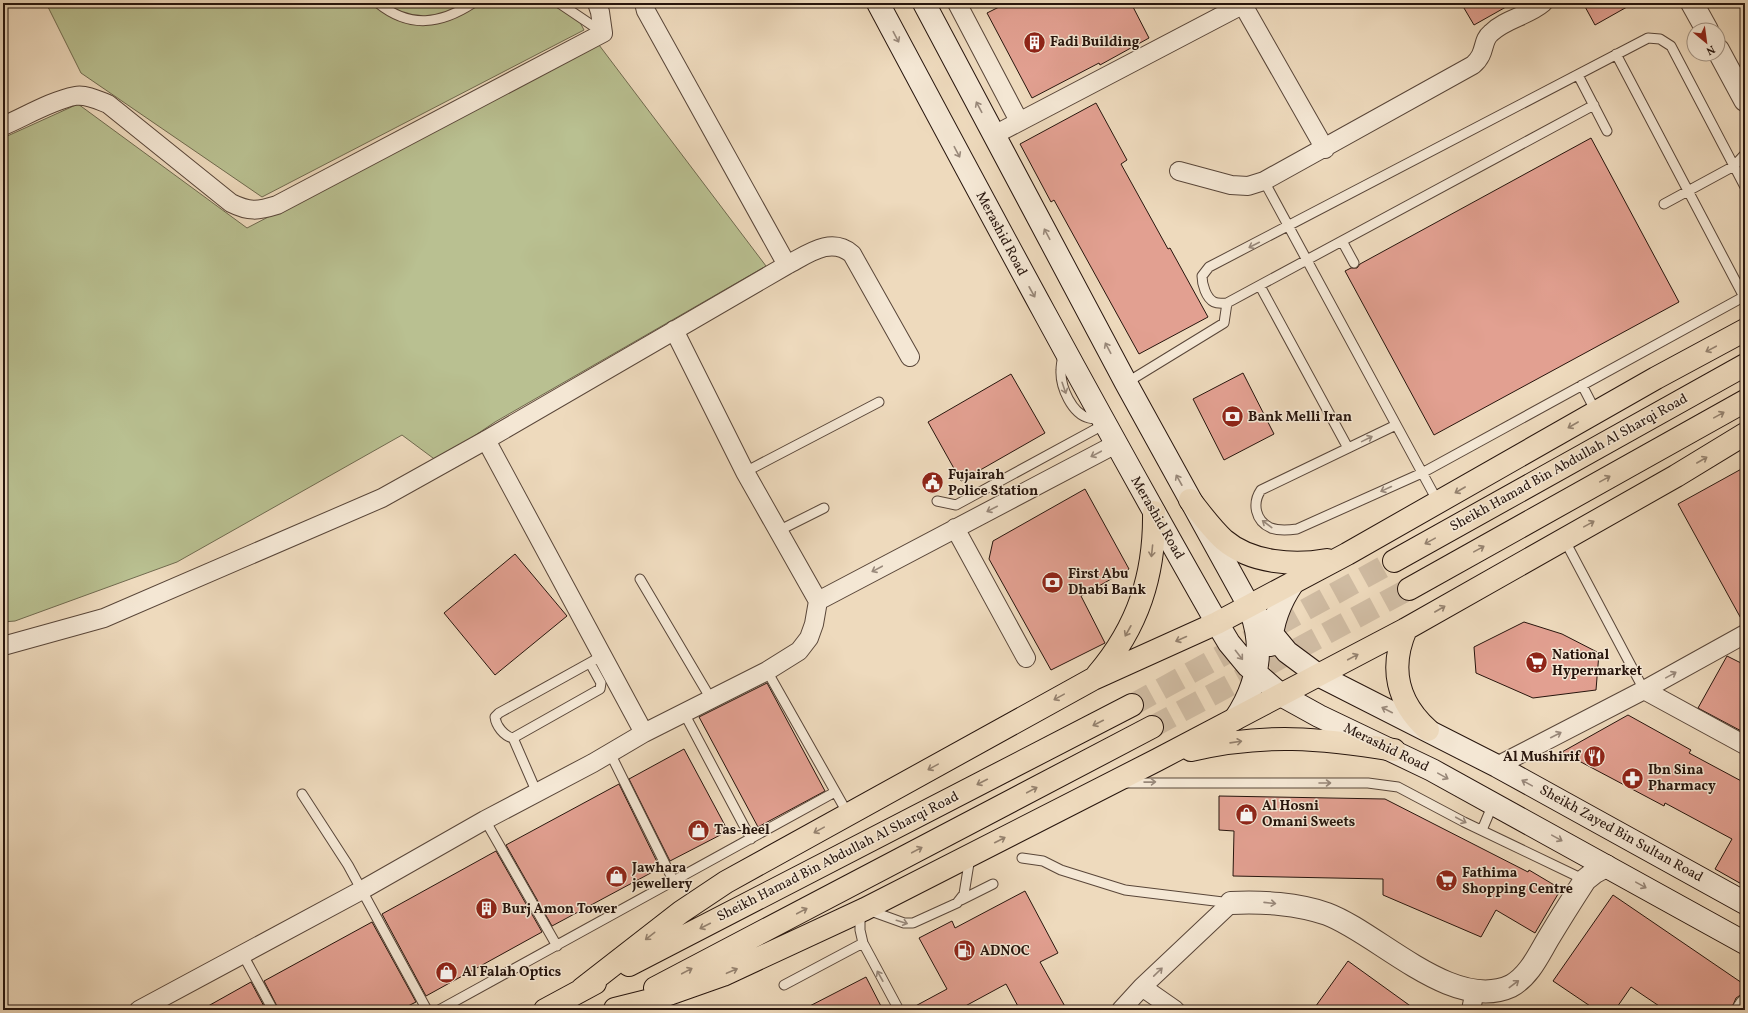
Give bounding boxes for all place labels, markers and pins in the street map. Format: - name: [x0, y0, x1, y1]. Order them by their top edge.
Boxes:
- building icon: Fadi Building: [1022, 29, 1048, 55]
- place label: Fadi Building: [1050, 33, 1140, 52]
- bank icon: Bank Melli Iran: [1220, 404, 1246, 430]
- place label: Bank Melli Iran: [1248, 408, 1352, 427]
- place label: Fujairah Police Station: [948, 466, 1038, 501]
- public building icon: Fujairah Police Station: [920, 470, 946, 496]
- place label: First Abu Dhabi Bank: [1068, 565, 1146, 600]
- bank icon: First Abu Dhabi Bank: [1040, 569, 1066, 595]
- place label: National Hypermarket: [1552, 646, 1642, 681]
- supermarket icon: National Hypermarket: [1524, 650, 1550, 676]
- restaurant icon: Al Mushirif: [1582, 744, 1608, 770]
- place label: Al Mushirif: [1503, 748, 1581, 767]
- place label: Ibn Sina Pharmacy: [1648, 761, 1716, 796]
- pharmacy icon: Ibn Sina Pharmacy: [1620, 765, 1646, 791]
- place label: Al Hosni Omani Sweets: [1262, 797, 1355, 832]
- shop icon: Al Hosni Omani Sweets: [1233, 801, 1259, 827]
- shop icon: Tas-heel: [686, 817, 712, 843]
- place label: Tas-heel: [714, 821, 770, 840]
- place label: Jawhara jewellery: [631, 859, 693, 894]
- shop icon: Jawhara jewellery: [604, 863, 630, 889]
- place label: Fathima Shopping Centre: [1462, 864, 1573, 899]
- supermarket icon: Fathima Shopping Centre: [1434, 868, 1460, 894]
- building icon: Burj Amon Tower: [474, 896, 500, 922]
- place label: Burj Amon Tower: [502, 900, 617, 919]
- fuel station icon: ADNOC: [952, 938, 978, 964]
- place label: ADNOC: [980, 942, 1030, 961]
- shop icon: Al Falah Optics: [433, 959, 459, 985]
- place label: Al Falah Optics: [462, 963, 561, 982]

